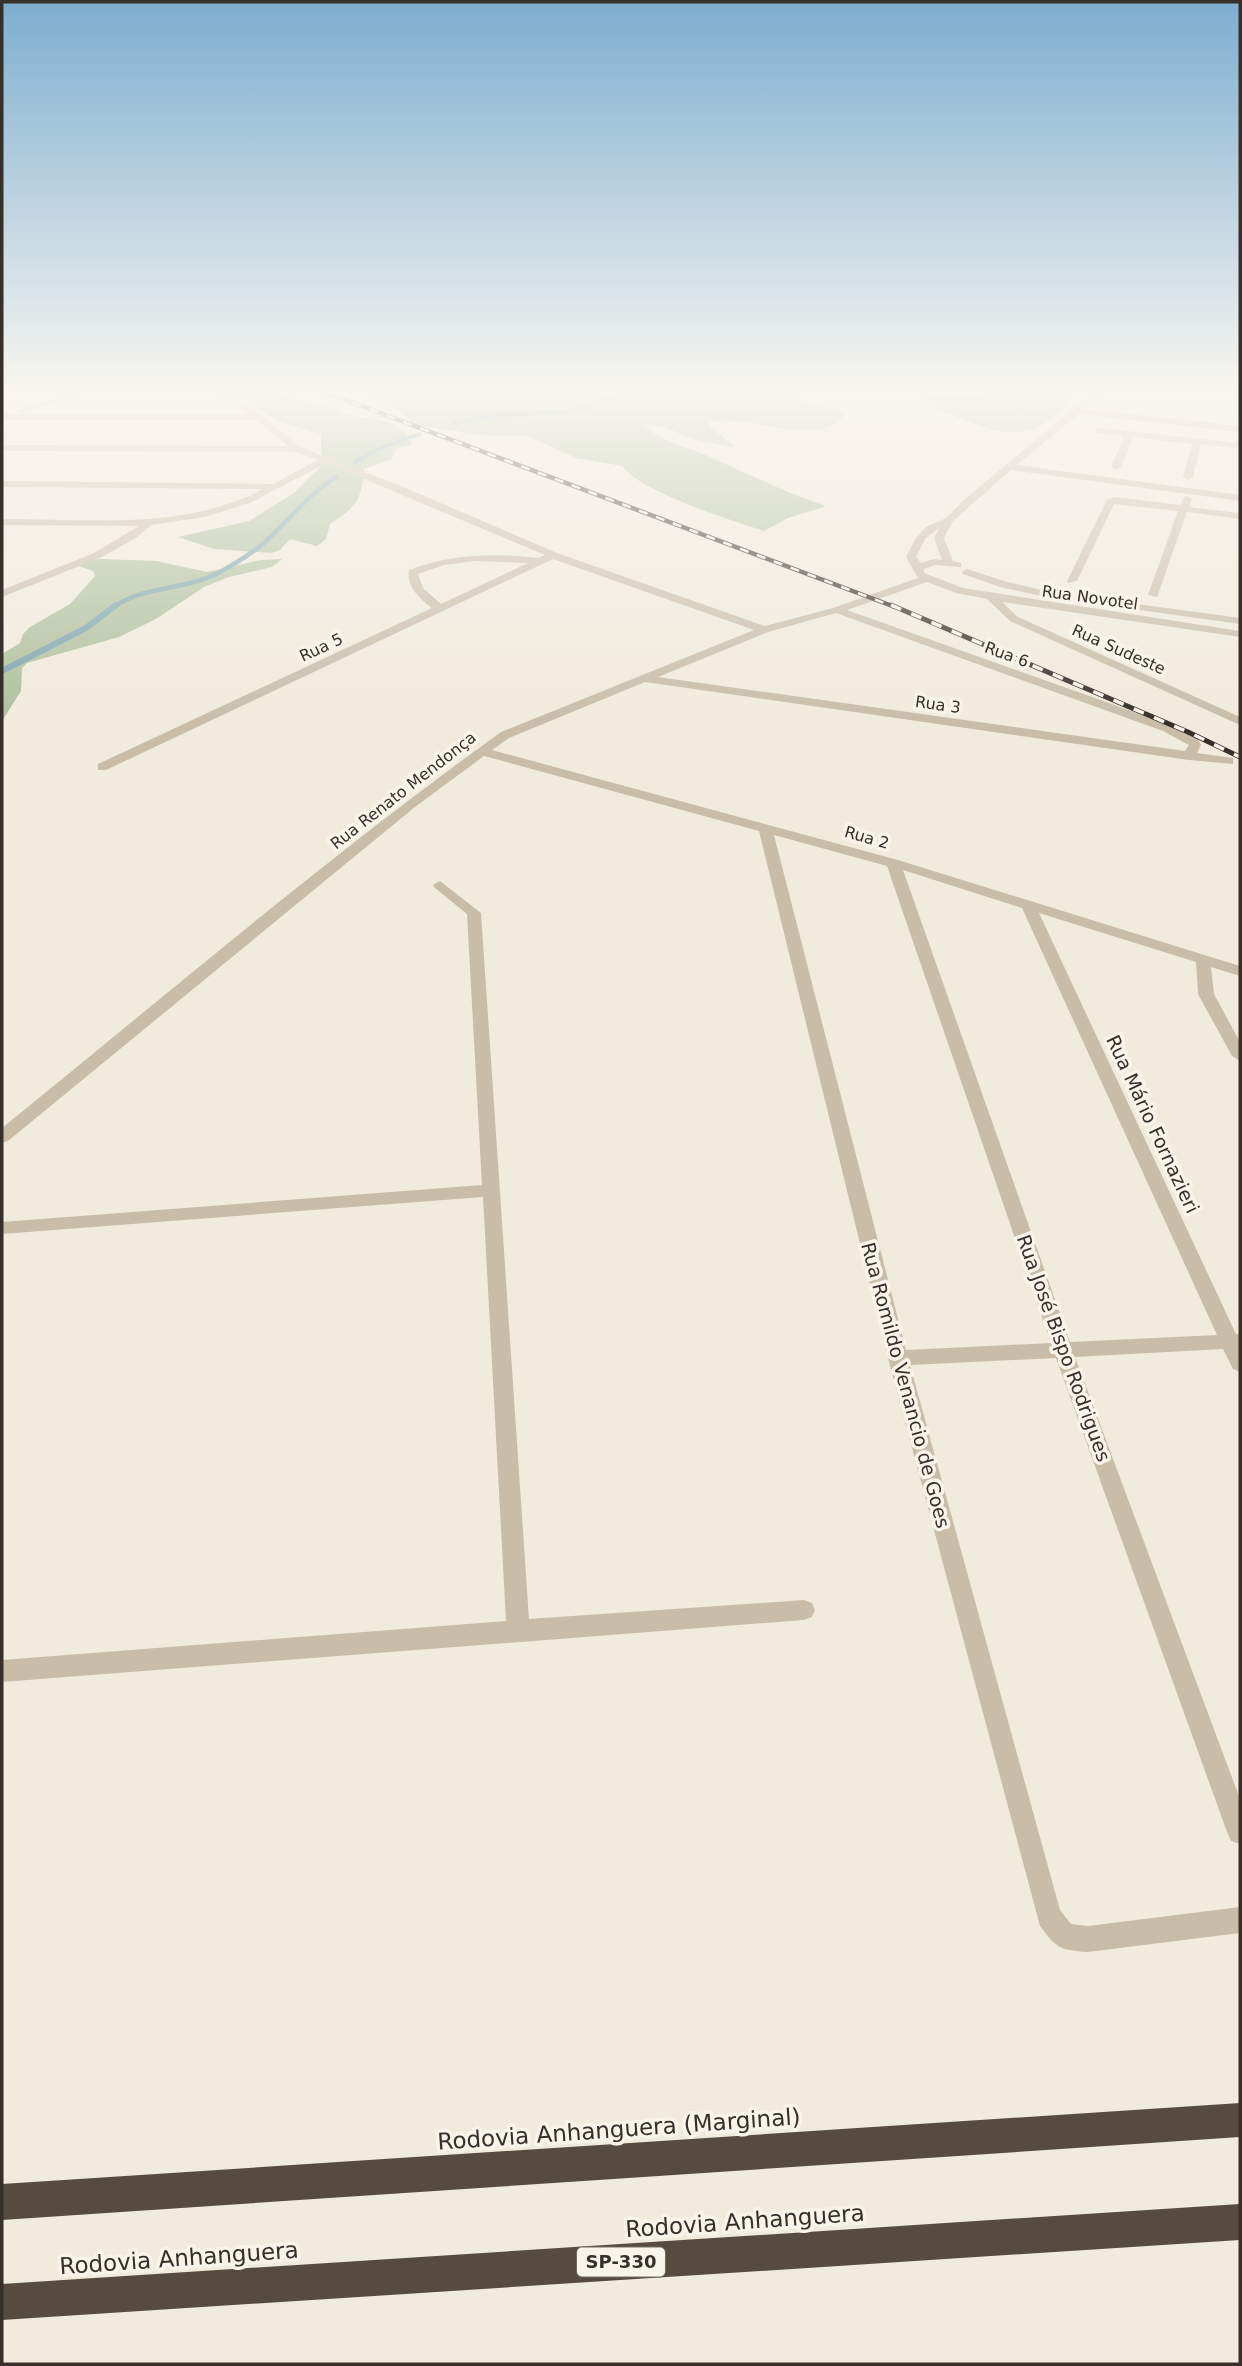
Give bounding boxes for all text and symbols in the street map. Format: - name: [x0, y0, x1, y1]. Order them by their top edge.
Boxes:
- street label: Rua Novotel: [1041, 581, 1139, 614]
- street label: Rua Sudeste: [1069, 620, 1168, 679]
- street label: Rua 5: [297, 629, 346, 666]
- street label: Rua 6: [982, 638, 1032, 671]
- street label: Rua 3: [914, 692, 962, 717]
- street label: Rua Renato Mendonça: [327, 728, 480, 853]
- street label: Rua 2: [842, 822, 891, 853]
- street label: Rua Mário Fornazieri: [1102, 1031, 1204, 1217]
- street label: Rua José Bispo Rodrigues: [1013, 1232, 1115, 1464]
- street label: Rua Romildo Venancio de Goes: [857, 1240, 955, 1530]
- street label: Rodovia Anhanguera (Marginal): [437, 2103, 801, 2155]
- street label: Rodovia Anhanguera: [625, 2200, 865, 2242]
- street label: Rodovia Anhanguera: [59, 2237, 299, 2279]
- road number: SP-330: [577, 2248, 665, 2276]

